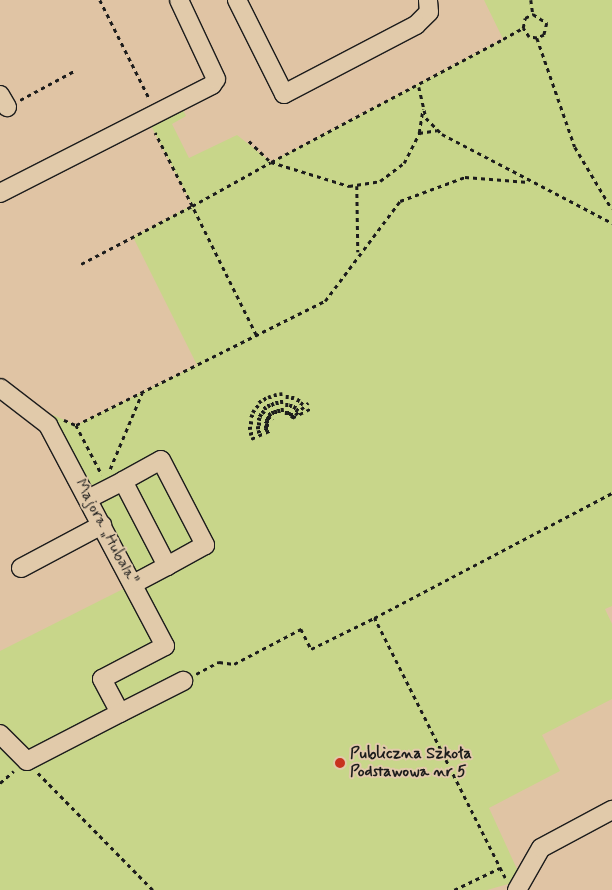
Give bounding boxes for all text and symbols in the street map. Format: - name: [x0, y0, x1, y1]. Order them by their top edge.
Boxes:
- street label: Majora „Hubala”: [70, 476, 142, 588]
- place label: Publiczna Szkoła Podstawowa nr 5: [350, 744, 472, 782]
- marker: Publiczna Szkoła Podstawowa nr 5: [334, 757, 346, 769]

